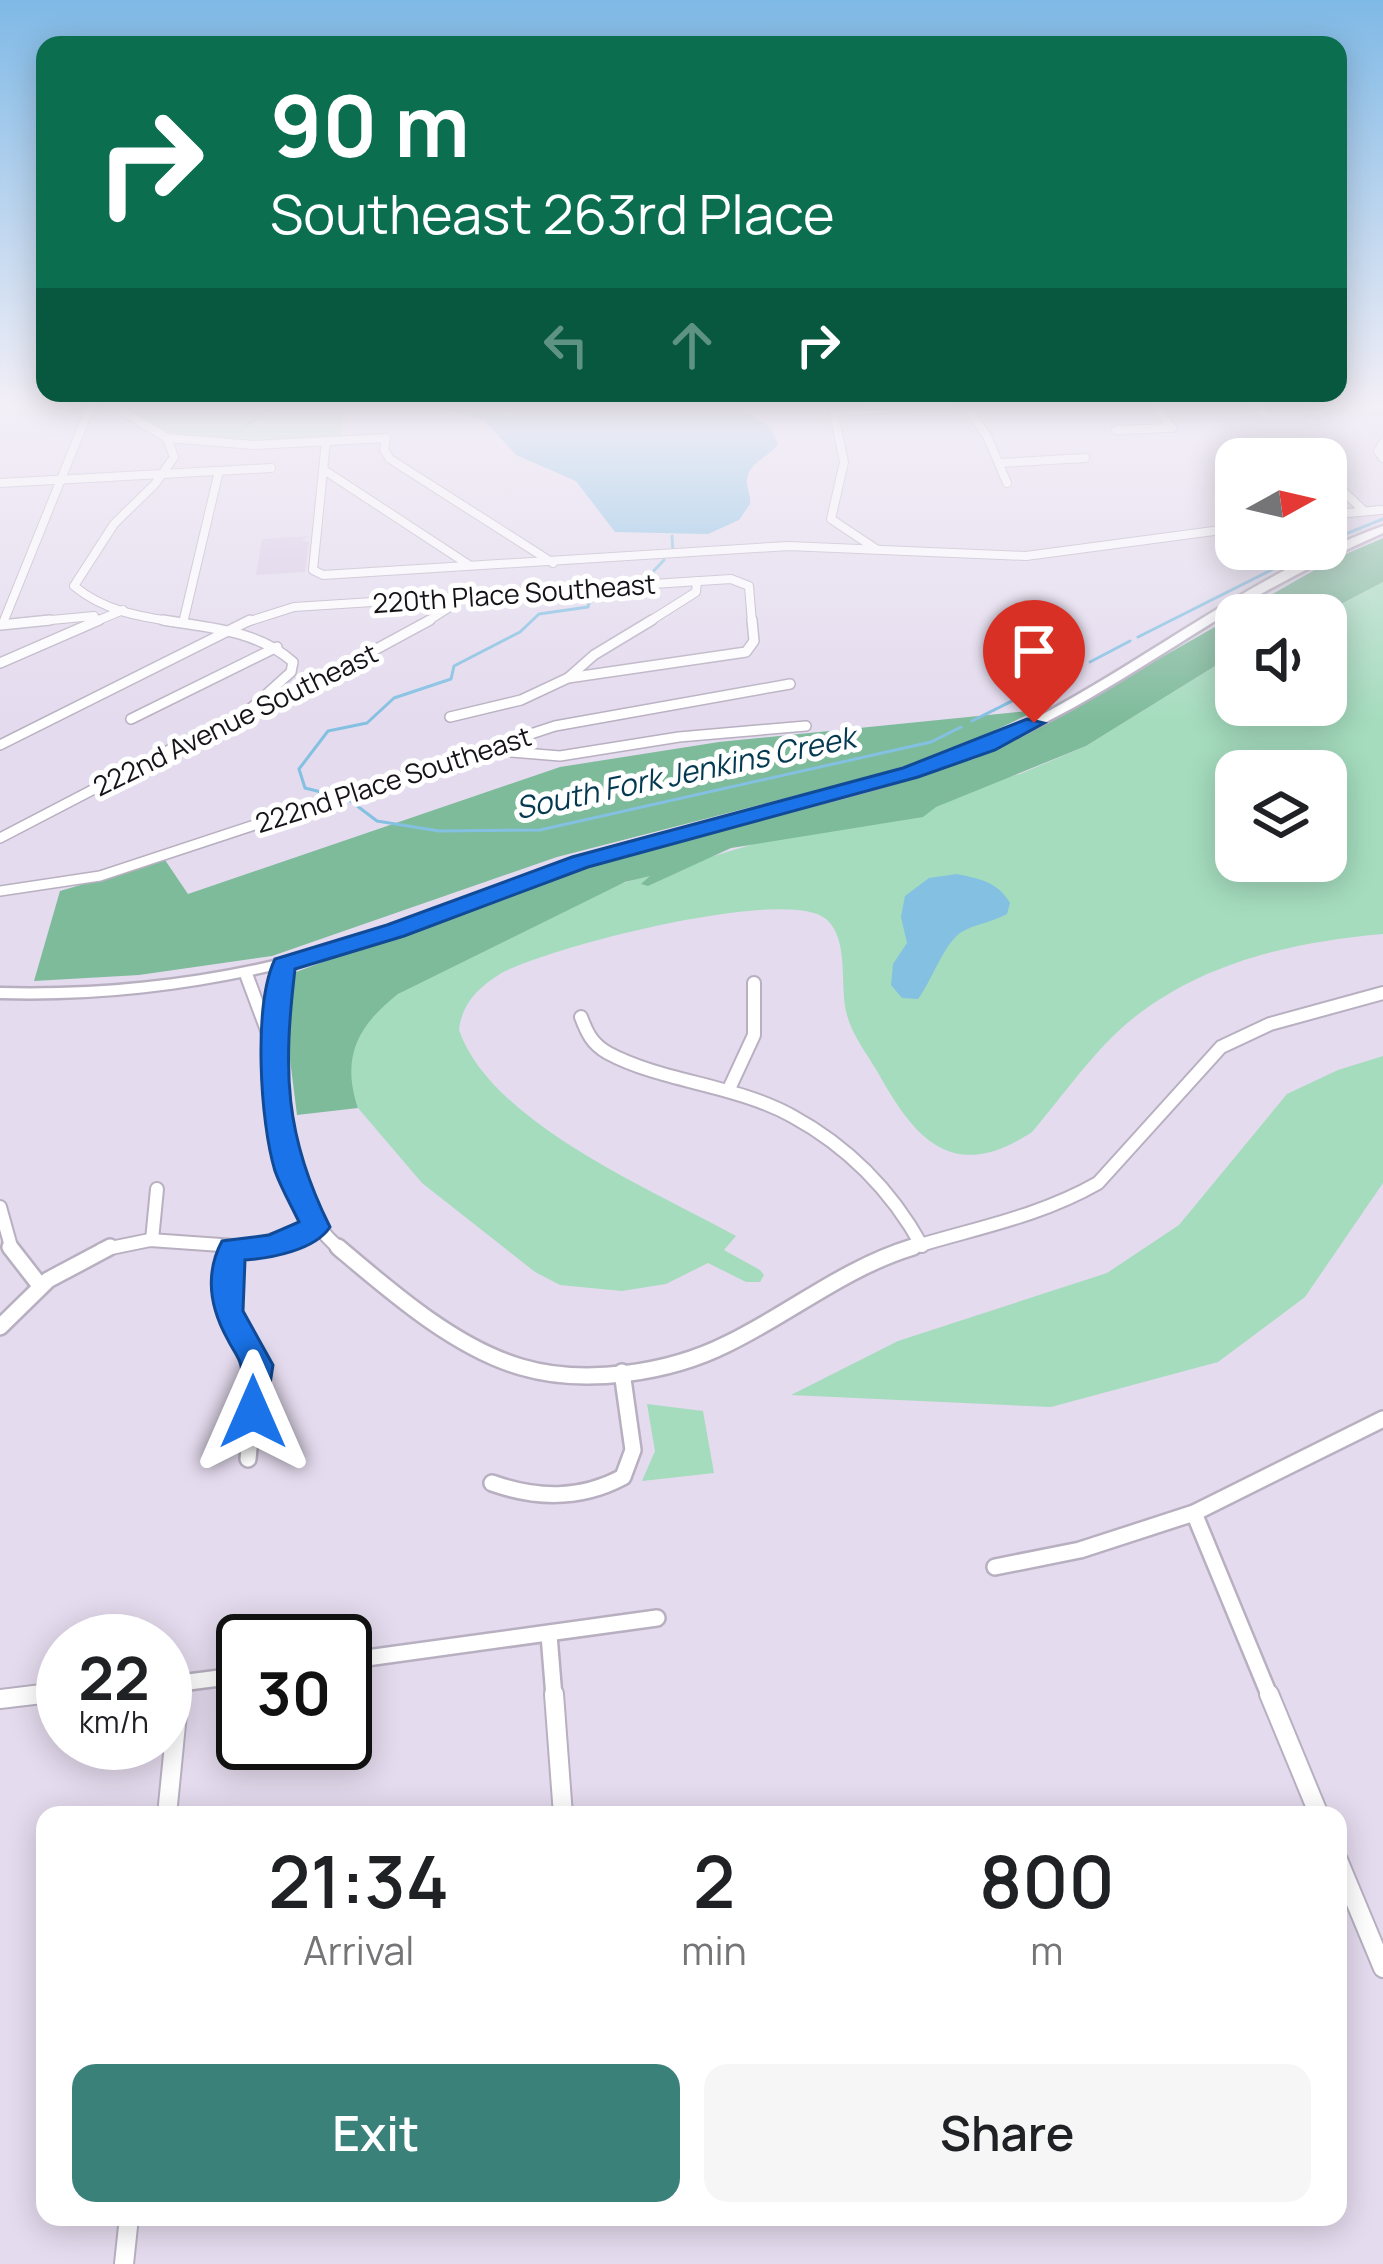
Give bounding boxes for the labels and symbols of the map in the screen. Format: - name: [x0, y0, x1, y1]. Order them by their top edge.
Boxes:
- north arrow: [1215, 438, 1347, 570]
- street label: 220th Place Southeast: [371, 565, 657, 621]
- pin: [983, 600, 1085, 723]
- street label: 222nd Avenue Southeast: [87, 634, 383, 804]
- water label: South Fork Jenkins Creek: [511, 715, 863, 828]
- street label: 222nd Place Southeast: [250, 717, 536, 841]
- position arrow: [190, 1349, 316, 1475]
- speed limit sign: 30: [216, 1614, 372, 1770]

